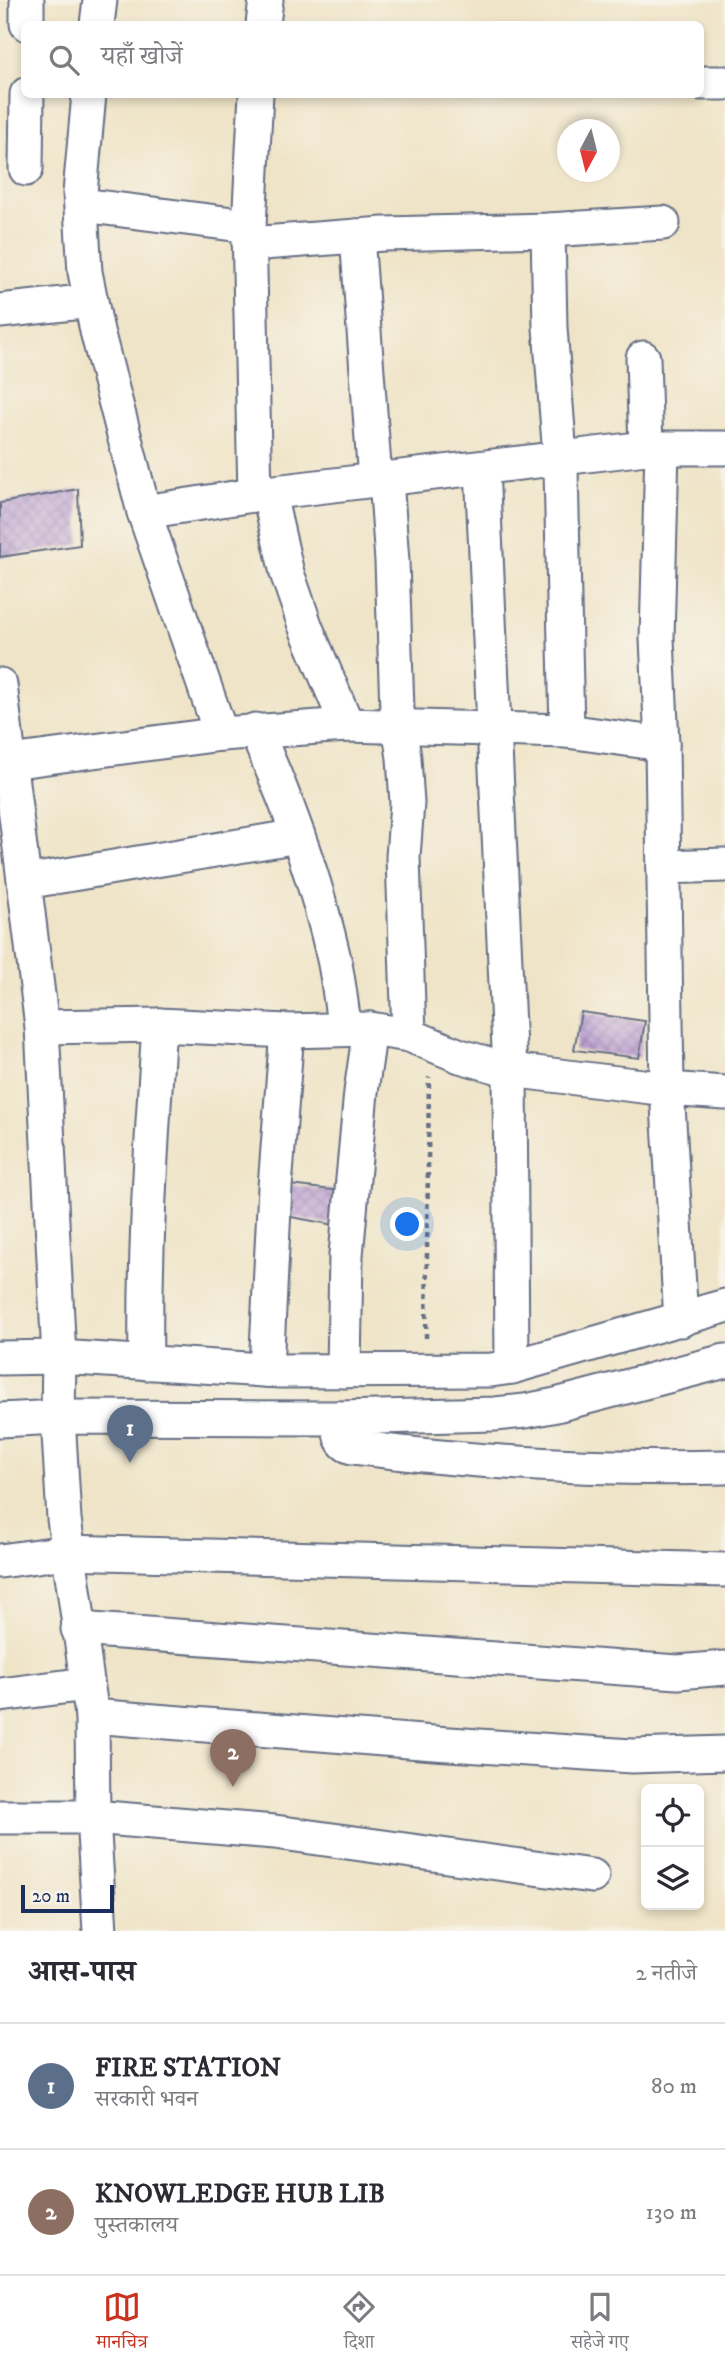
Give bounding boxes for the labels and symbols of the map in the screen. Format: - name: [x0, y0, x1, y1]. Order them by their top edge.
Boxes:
- north arrow: [557, 119, 620, 182]
- your location: [390, 1207, 424, 1241]
- pin: 1: [107, 1405, 153, 1463]
- pin: 2: [210, 1729, 256, 1787]
- scale bar: [21, 1882, 114, 1914]

